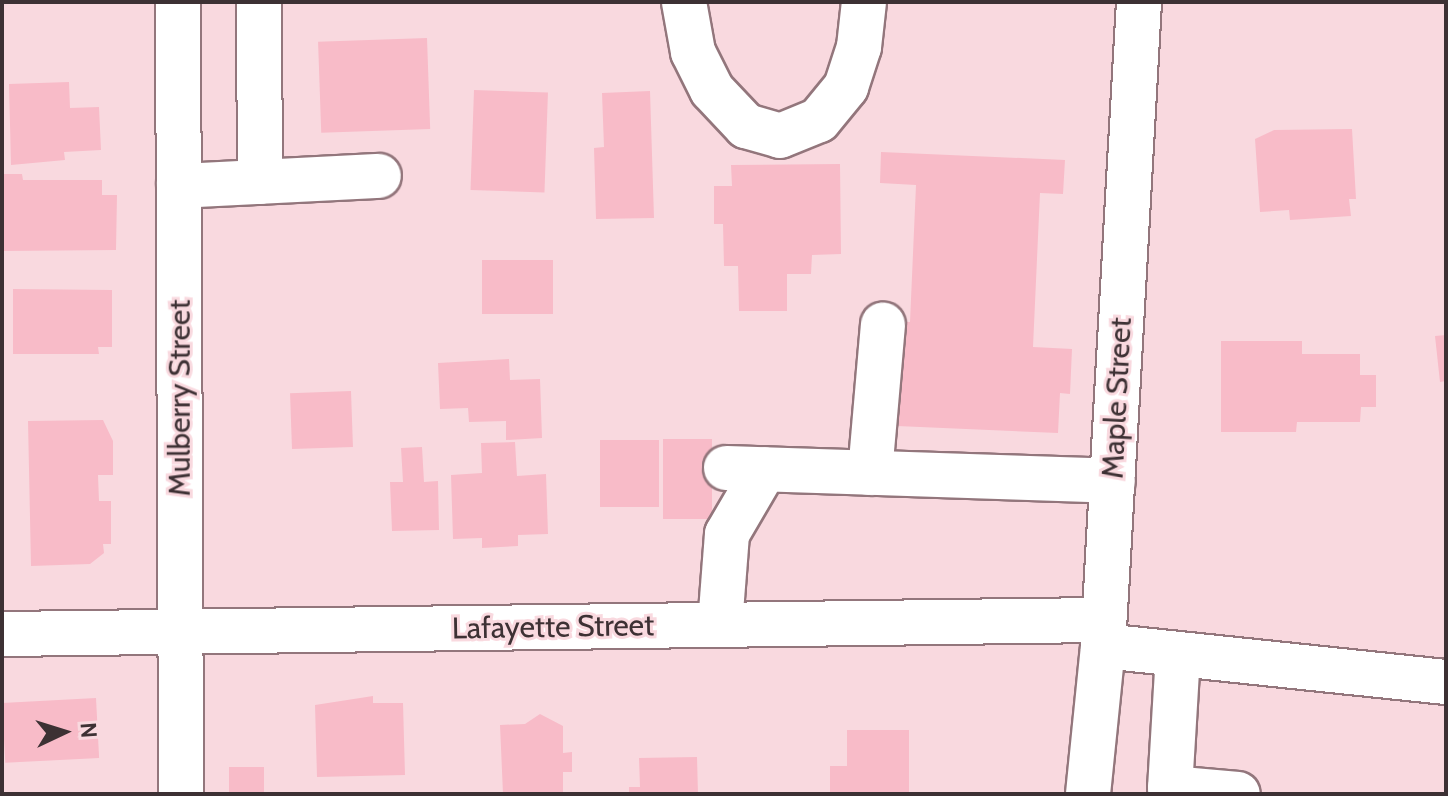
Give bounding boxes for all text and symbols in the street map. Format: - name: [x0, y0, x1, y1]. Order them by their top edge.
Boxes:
- street label: Mulberry Street: [162, 300, 198, 496]
- street label: Maple Street: [1095, 316, 1139, 480]
- street label: Lafayette Street: [452, 607, 654, 647]
- north arrow: [24, 692, 104, 772]
- text: N: [74, 722, 102, 739]

